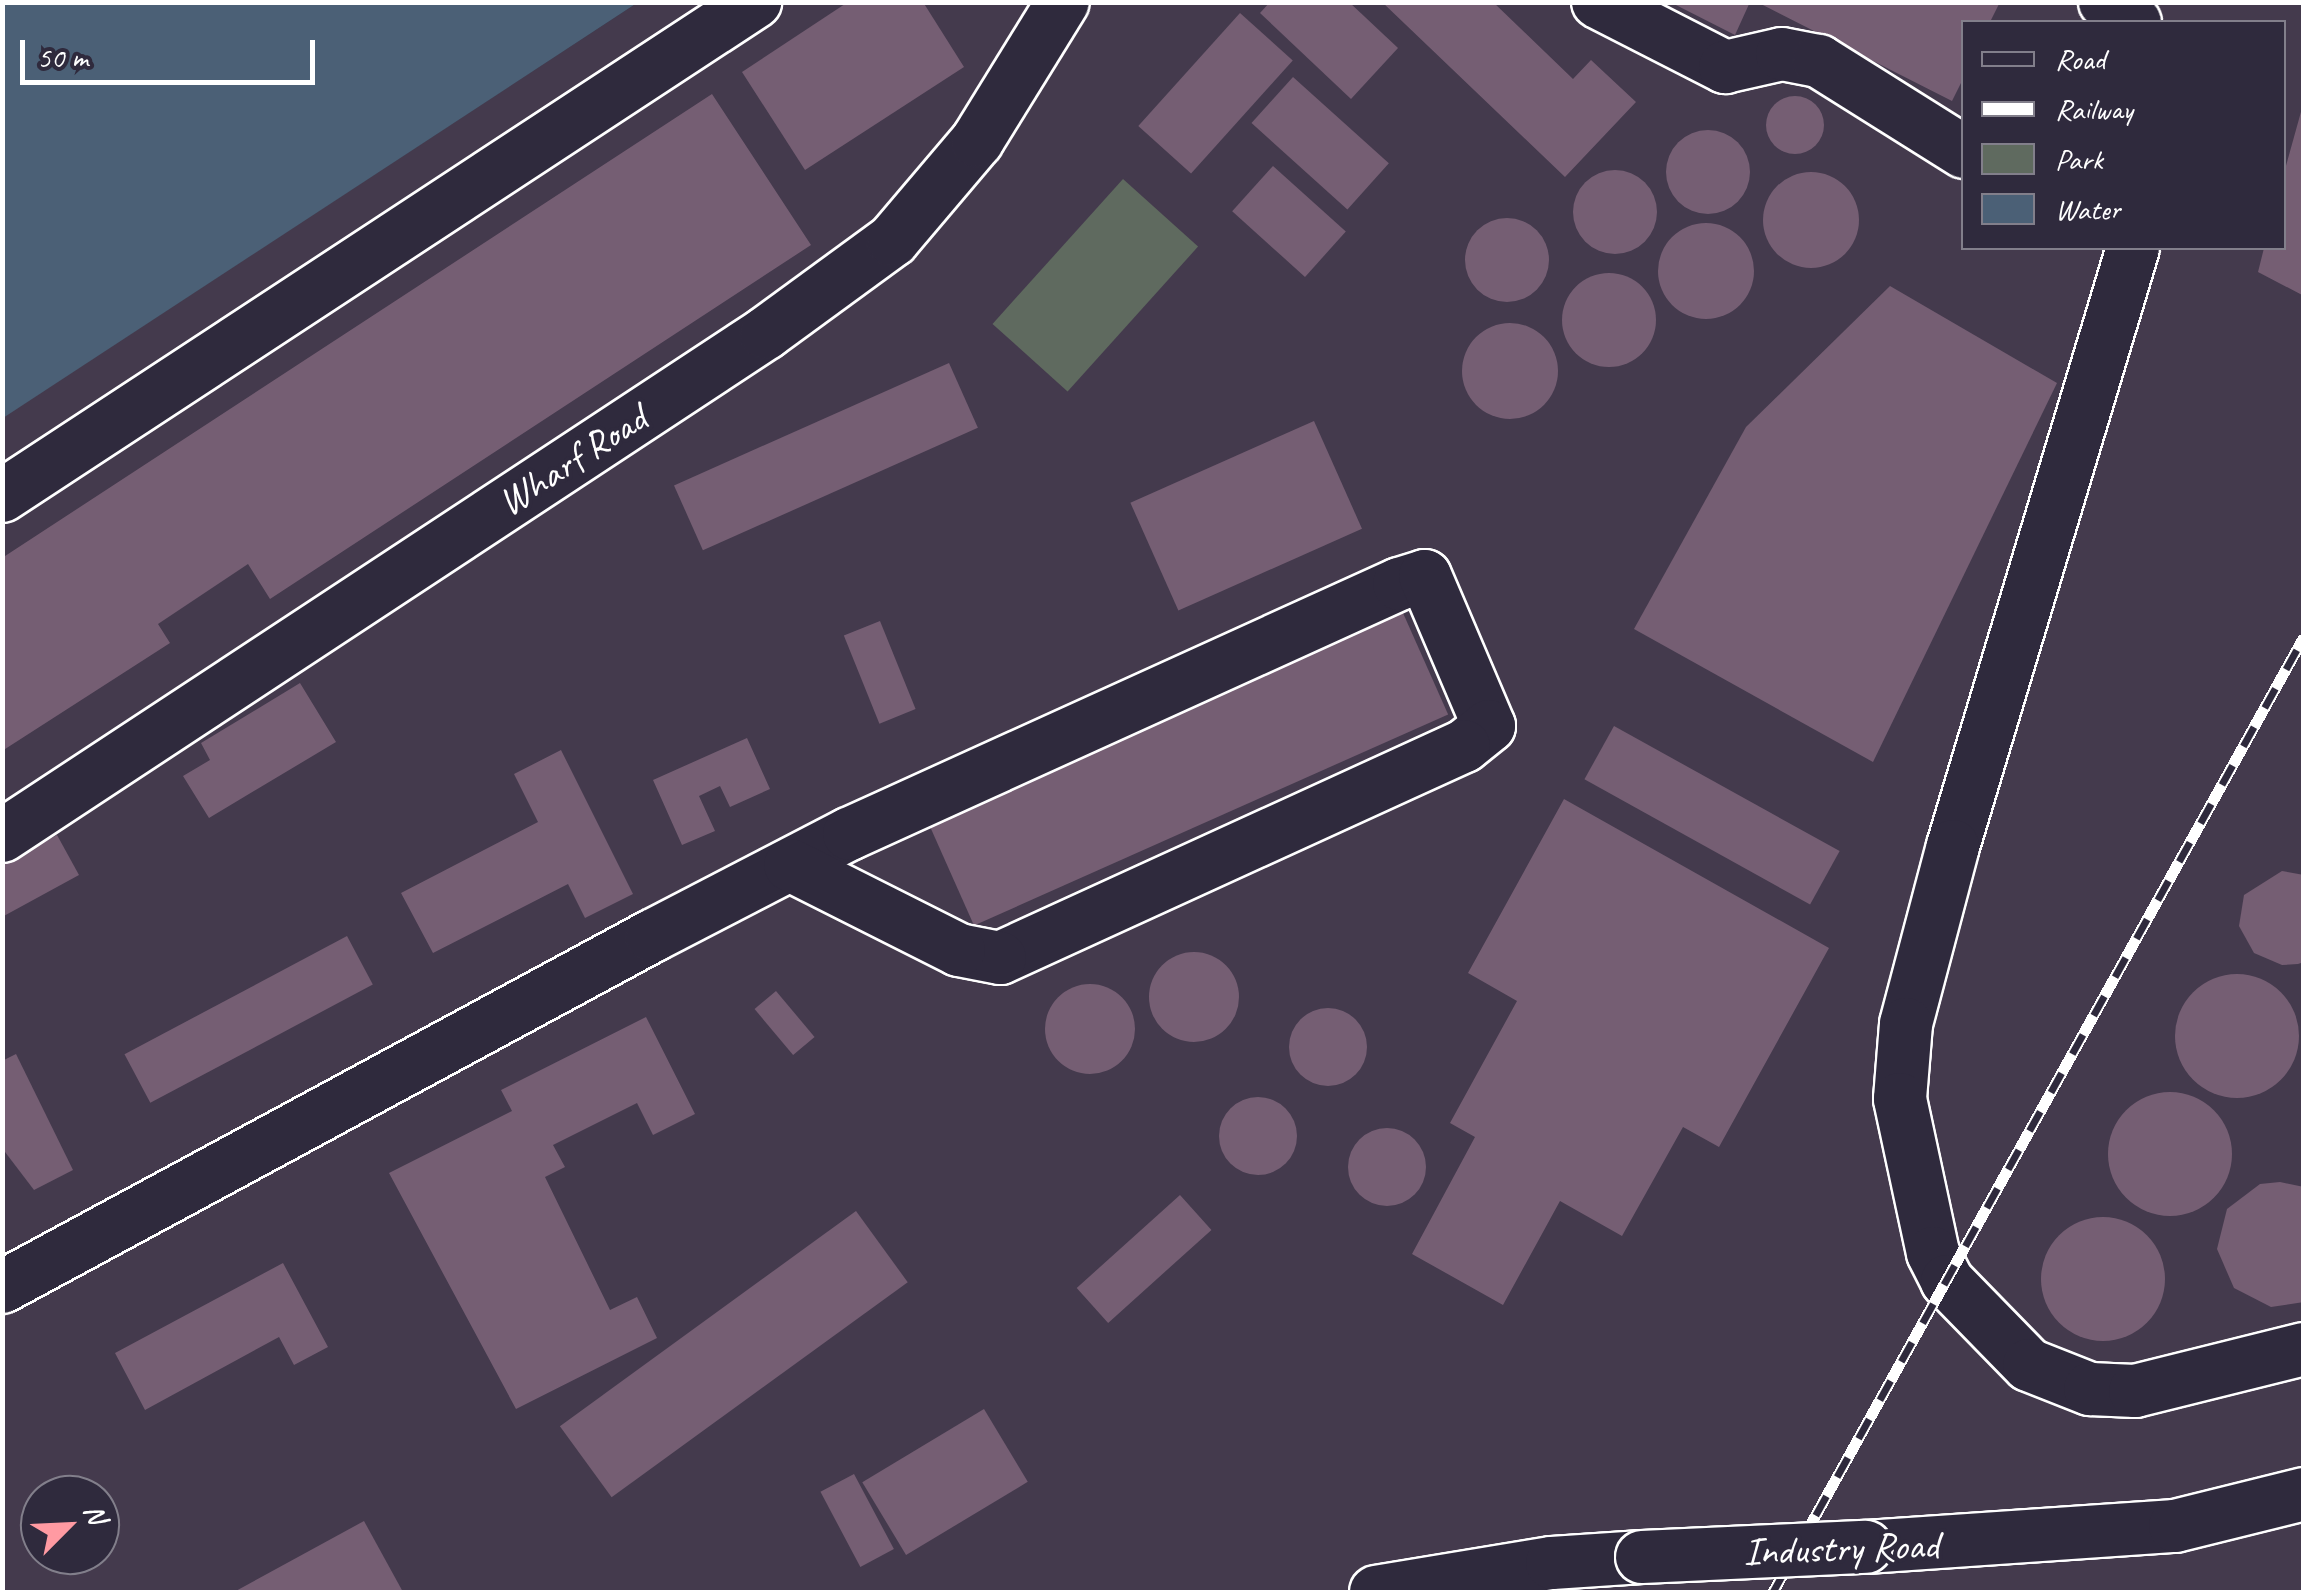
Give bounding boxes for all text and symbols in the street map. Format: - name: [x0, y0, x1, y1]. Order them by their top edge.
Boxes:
- scale bar: [25, 20, 320, 82]
- legend: [1961, 20, 2286, 250]
- text: 50 m: [37, 38, 88, 76]
- text: Road: [2055, 40, 2105, 78]
- text: Railway: [2055, 90, 2133, 128]
- text: Park: [2055, 140, 2103, 178]
- text: Water: [2055, 190, 2120, 228]
- street label: Wharf Road: [488, 394, 656, 526]
- north arrow: [20, 1475, 120, 1575]
- text: N: [77, 1498, 116, 1528]
- street label: Industry Road: [1742, 1521, 1940, 1575]

